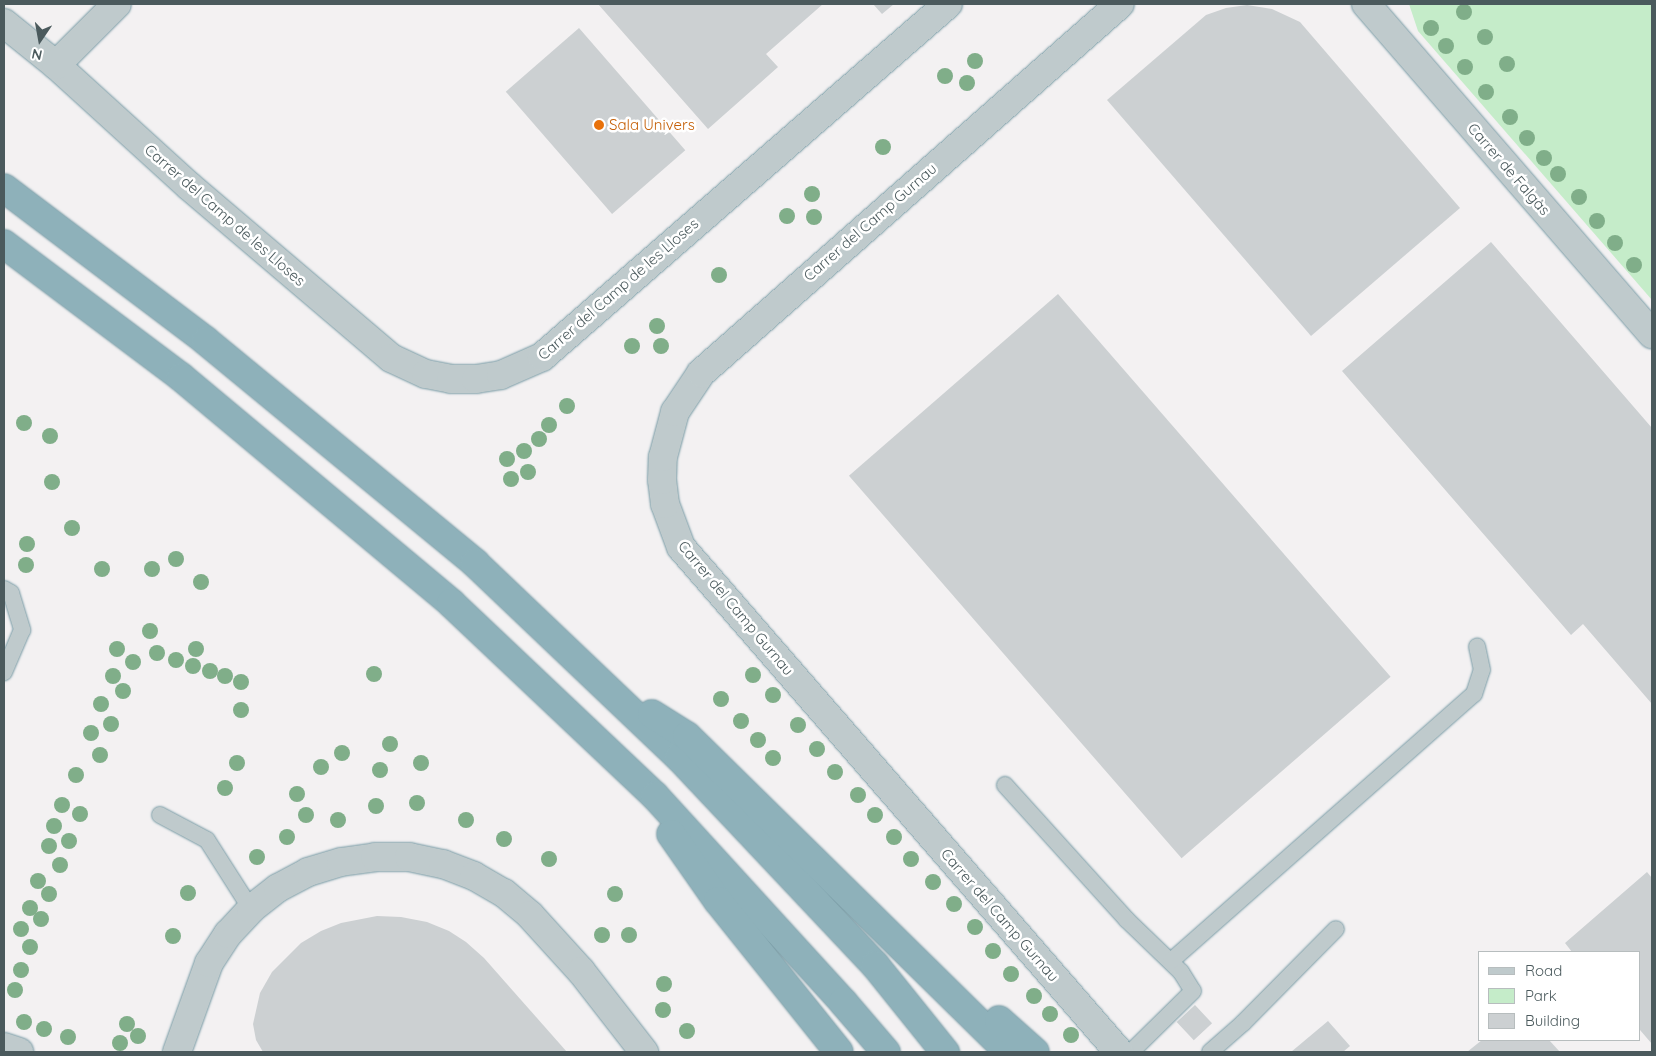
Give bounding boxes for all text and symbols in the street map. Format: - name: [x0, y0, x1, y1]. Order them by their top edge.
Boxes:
- north arrow: [15, 15, 65, 65]
- text: N: [30, 45, 44, 65]
- place label: Sala Univers: [609, 116, 695, 134]
- marker: Sala Univers: [593, 119, 605, 131]
- street label: Carrer de Falgàs: [1464, 119, 1554, 219]
- street label: Carrer del Camp de les Lloses: [141, 140, 309, 290]
- street label: Carrer del Camp Gurnau: [800, 159, 940, 285]
- street label: Carrer del Camp de les Lloses: [534, 214, 702, 364]
- street label: Carrer del Camp Gurnau: [674, 537, 798, 679]
- street label: Carrer del Camp Gurnau: [937, 845, 1063, 985]
- legend: [1478, 951, 1641, 1041]
- text: Road: [1525, 961, 1562, 980]
- text: Park: [1525, 986, 1557, 1005]
- text: Building: [1525, 1011, 1580, 1030]

